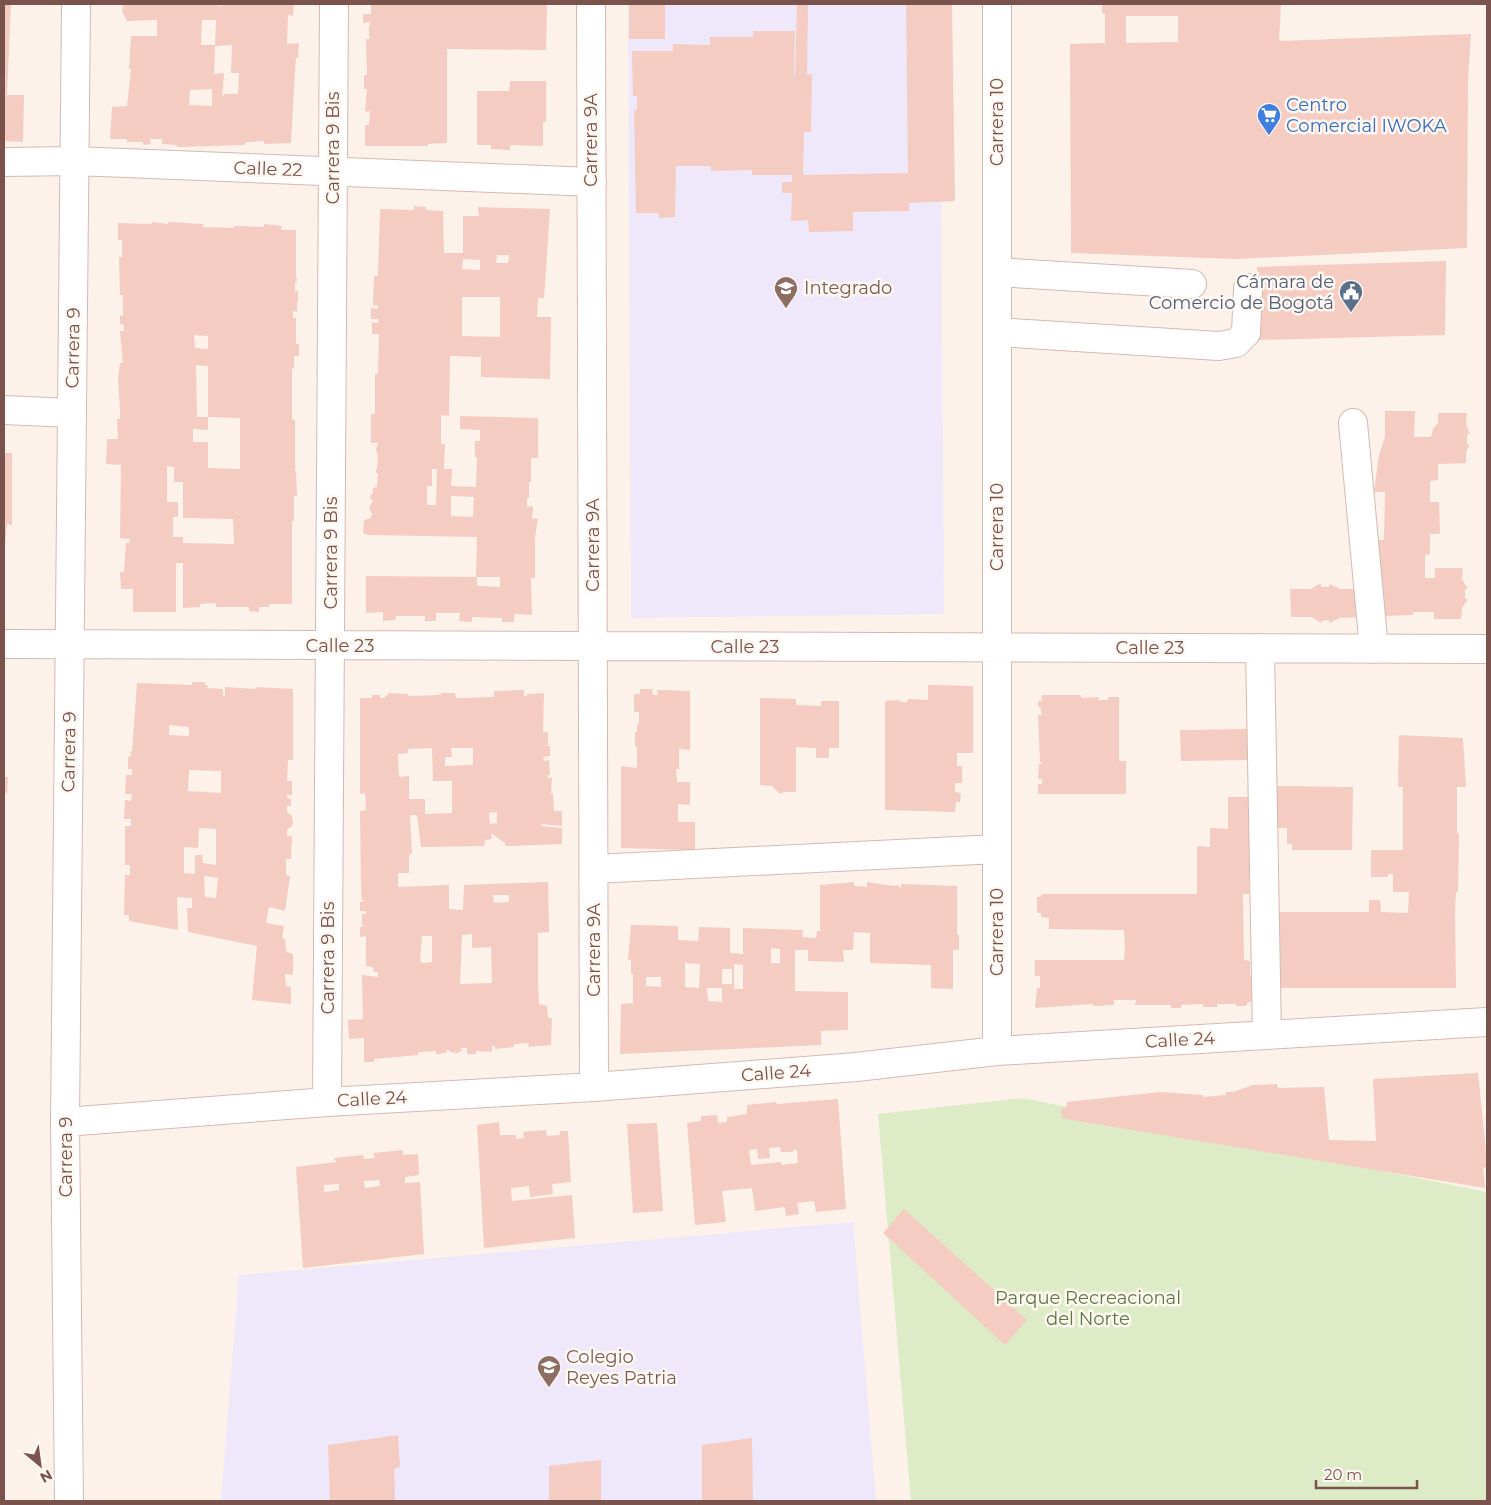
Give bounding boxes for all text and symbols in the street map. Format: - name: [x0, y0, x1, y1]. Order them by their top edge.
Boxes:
- street label: Carrera 10: [986, 78, 1008, 166]
- street label: Carrera 9 Bis: [322, 91, 344, 204]
- street label: Carrera 9A: [580, 93, 602, 187]
- place label: Centro Comercial IWOKA: [1286, 94, 1447, 137]
- supermarket icon: Centro Comercial IWOKA: [1256, 102, 1282, 136]
- street label: Calle 22: [233, 157, 303, 181]
- place label: Cámara de Comercio de Bogotá: [1149, 271, 1334, 314]
- school or university icon: Integrado: [773, 275, 799, 309]
- place label: Integrado: [804, 277, 892, 299]
- public building icon: Cámara de Comercio de Bogotá: [1338, 279, 1364, 313]
- street label: Carrera 9: [61, 307, 85, 389]
- street label: Carrera 10: [986, 483, 1008, 571]
- street label: Carrera 9 Bis: [320, 496, 342, 609]
- street label: Carrera 9A: [582, 498, 604, 592]
- street label: Calle 23: [306, 635, 374, 657]
- street label: Calle 23: [711, 636, 779, 658]
- street label: Calle 23: [1116, 637, 1184, 659]
- street label: Carrera 9: [57, 711, 81, 793]
- street label: Carrera 10: [986, 888, 1008, 976]
- street label: Carrera 9 Bis: [317, 901, 339, 1014]
- street label: Carrera 9A: [583, 903, 605, 997]
- street label: Calle 24: [1144, 1027, 1216, 1053]
- street label: Calle 24: [740, 1060, 812, 1086]
- street label: Calle 24: [336, 1086, 408, 1112]
- street label: Carrera 9: [55, 1116, 77, 1197]
- park label: Parque Recreacional del Norte: [995, 1287, 1181, 1330]
- place label: Colegio Reyes Patria: [566, 1346, 677, 1389]
- school or university icon: Colegio Reyes Patria: [536, 1354, 562, 1388]
- north arrow: [15, 1440, 65, 1490]
- scale bar: [1316, 1458, 1417, 1490]
- text: 20 m: [1324, 1465, 1362, 1484]
- text: N: [37, 1466, 56, 1487]

